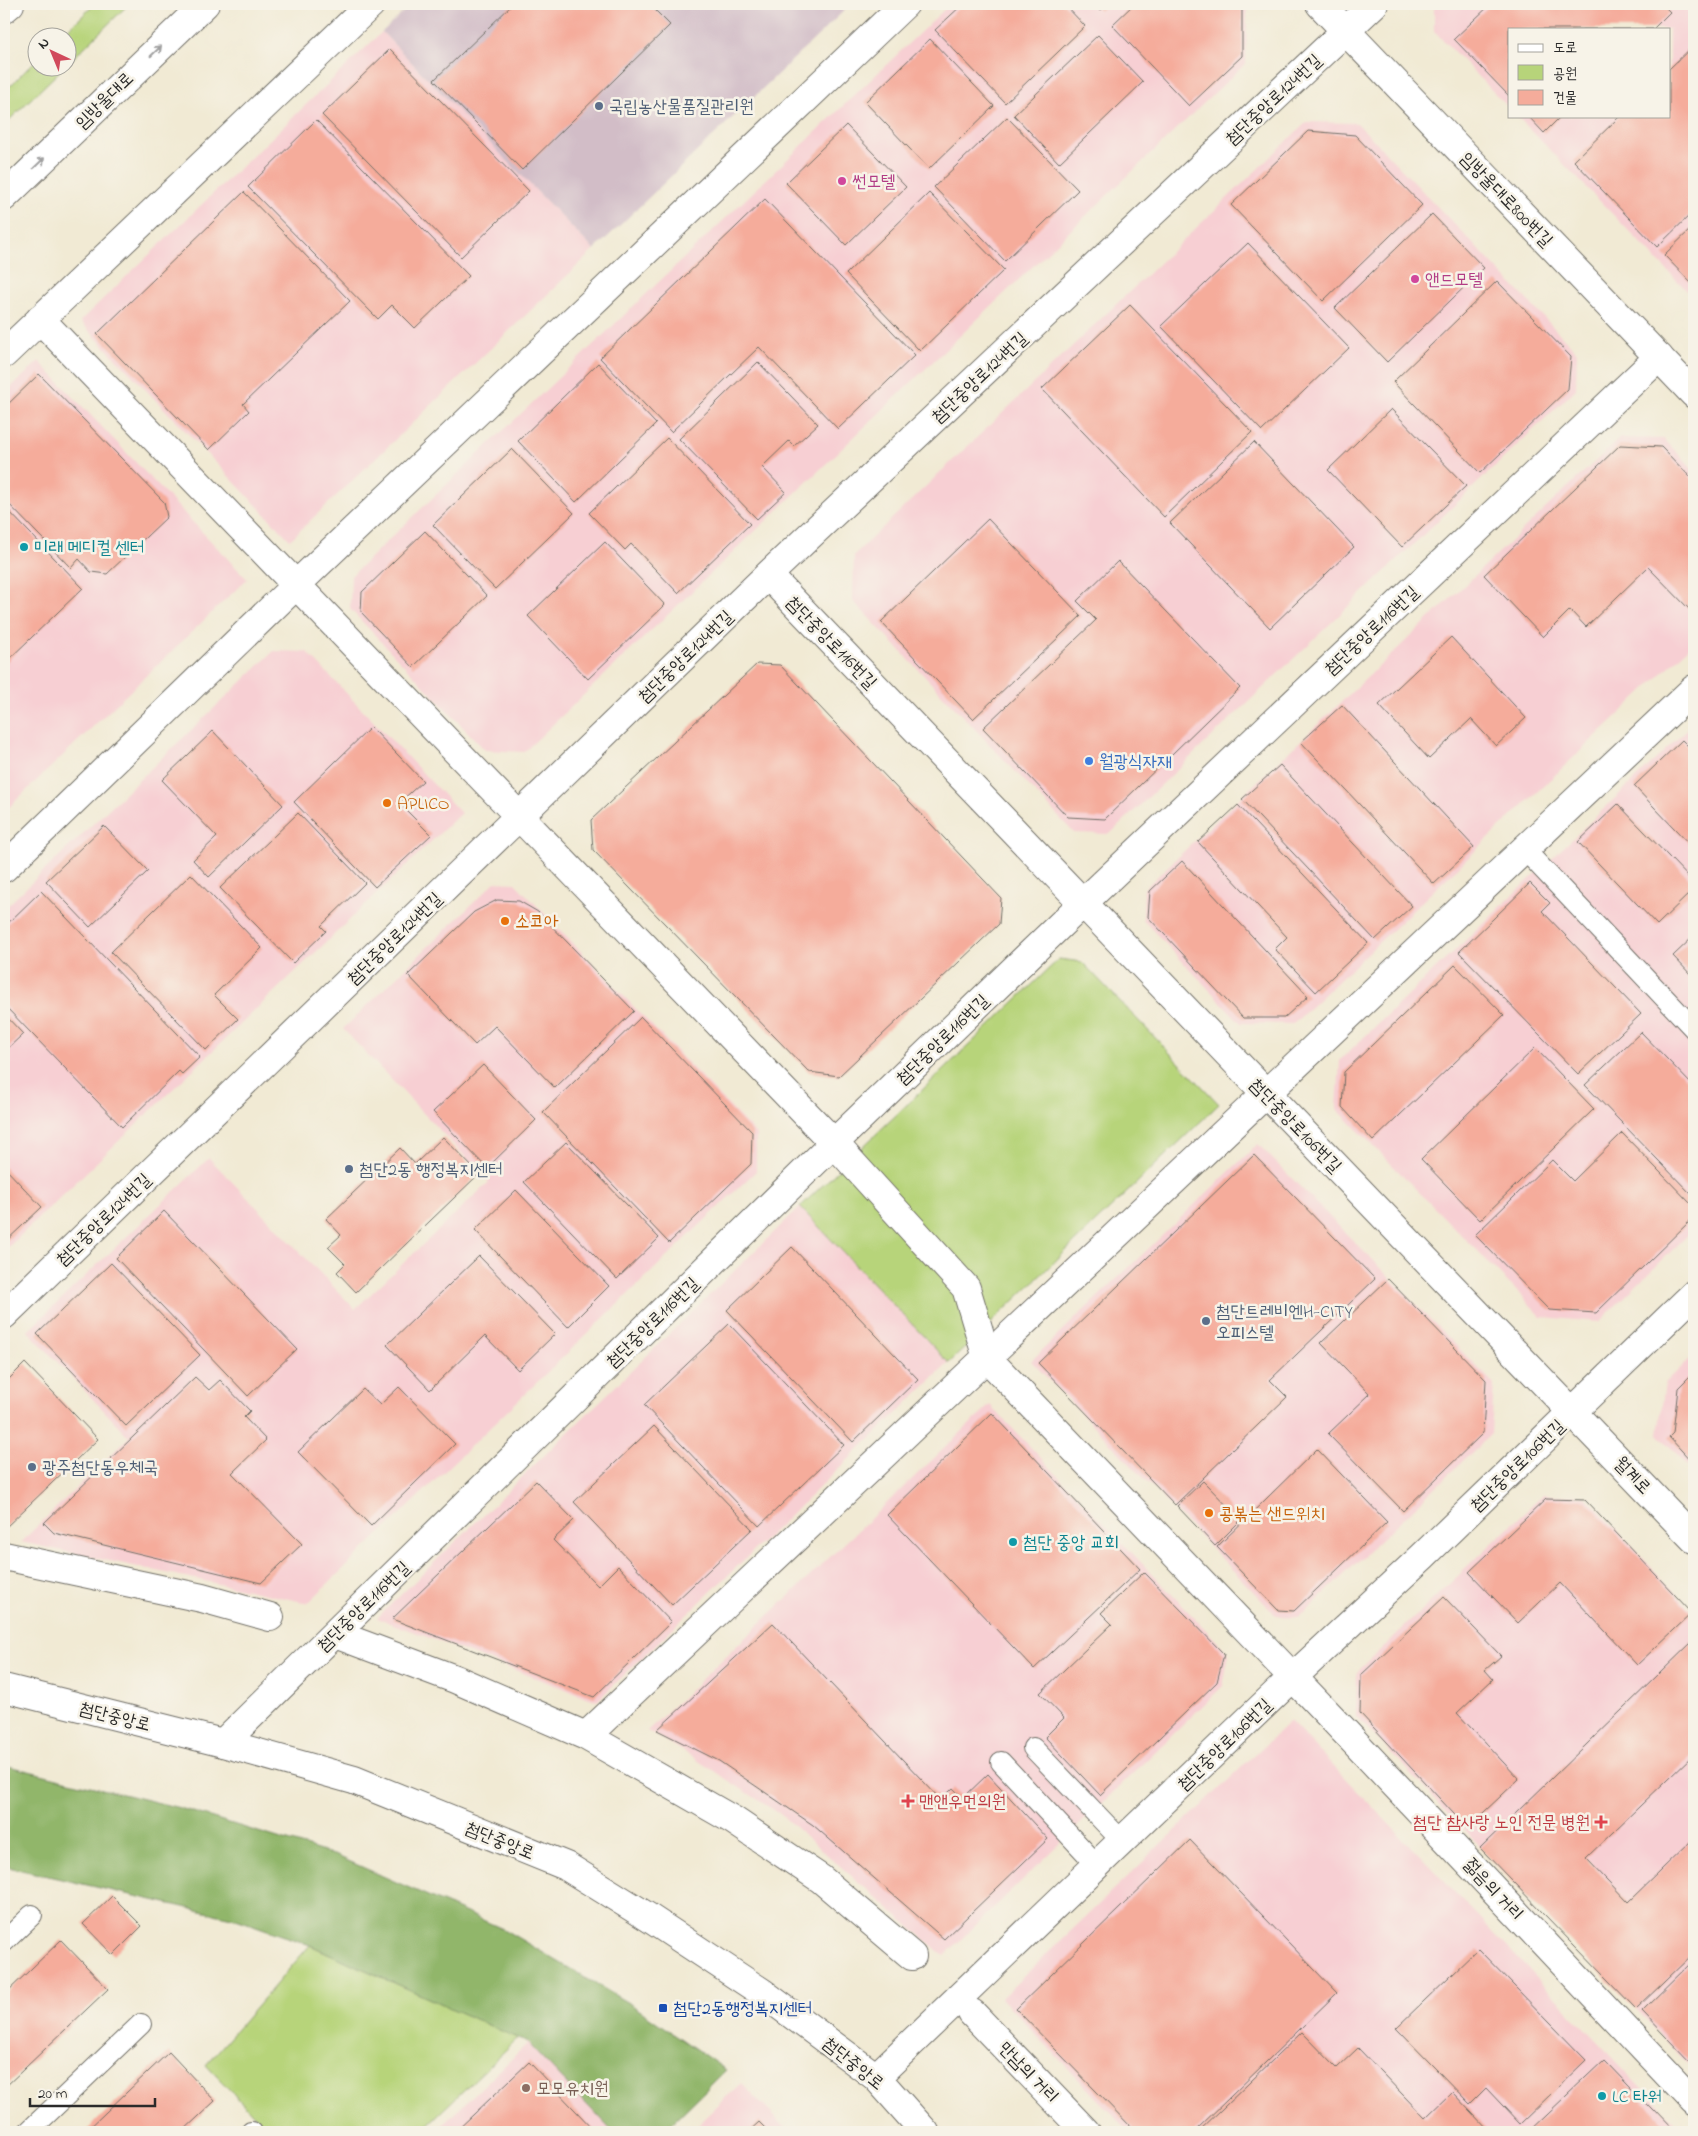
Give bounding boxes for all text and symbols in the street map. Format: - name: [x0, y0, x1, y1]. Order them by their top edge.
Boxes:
- north arrow: [28, 28, 78, 78]
- legend: [1508, 28, 1670, 118]
- text: N: [33, 33, 55, 55]
- text: 도로: [1553, 37, 1577, 59]
- one-way arrow: [150, 45, 162, 57]
- street label: 첨단중앙로124번길: [1220, 49, 1329, 152]
- text: 공원: [1553, 63, 1577, 85]
- street label: 임방울대로: [70, 67, 140, 136]
- text: 건물: [1553, 87, 1577, 109]
- place label: 국립농산물품질관리원: [609, 95, 754, 121]
- marker: 국립농산물품질관리원: [593, 100, 605, 112]
- street label: 임방울대로800번길: [1453, 147, 1558, 254]
- one-way arrow: [33, 157, 45, 169]
- place label: 썬모텔: [852, 170, 895, 196]
- marker: 썬모텔: [836, 175, 848, 187]
- place label: 앤드모텔: [1425, 268, 1483, 294]
- marker: 앤드모텔: [1409, 273, 1421, 285]
- street label: 첨단중앙로124번길: [926, 327, 1035, 430]
- place label: 미래 메디컬 센터: [34, 536, 144, 562]
- marker: 미래 메디컬 센터: [18, 541, 30, 553]
- street label: 첨단중앙로116번길: [1319, 580, 1426, 682]
- street label: 첨단중앙로116번길: [779, 591, 882, 696]
- street label: 첨단중앙로124번길: [633, 605, 740, 710]
- place label: 월광식자재: [1099, 750, 1172, 776]
- marker: 월광식자재: [1083, 755, 1095, 767]
- place label: APLICO: [397, 792, 450, 818]
- marker: APLICO: [381, 797, 393, 809]
- street label: 첨단중앙로124번길: [342, 887, 449, 992]
- place label: 소코아: [515, 910, 559, 936]
- marker: 소코아: [499, 915, 511, 927]
- street label: 첨단중앙로116번길: [891, 989, 996, 1092]
- street label: 첨단중앙로106번길: [1243, 1073, 1347, 1180]
- place label: 첨단2동 행정복지센터: [359, 1158, 503, 1184]
- marker: 첨단2동 행정복지센터: [343, 1163, 355, 1175]
- street label: 첨단중앙로124번길: [51, 1168, 158, 1273]
- street label: 첨단중앙로116번길: [601, 1272, 706, 1375]
- place label: 첨단트레비엔H-CITY 오피스텔: [1216, 1300, 1354, 1347]
- marker: 첨단트레비엔H-CITY 오피스텔: [1200, 1315, 1212, 1327]
- street label: 첨단중앙로106번길: [1465, 1414, 1572, 1518]
- street label: 월계로: [1607, 1452, 1656, 1501]
- place label: 광주첨단동우체국: [42, 1456, 158, 1482]
- marker: 광주첨단동우체국: [26, 1461, 38, 1473]
- place label: 콩볶는 샌드위치: [1219, 1502, 1325, 1528]
- marker: 콩볶는 샌드위치: [1203, 1507, 1215, 1519]
- place label: 첨단 중앙 교회: [1023, 1531, 1119, 1557]
- marker: 첨단 중앙 교회: [1007, 1536, 1019, 1548]
- street label: 첨단중앙로116번길: [312, 1556, 417, 1659]
- street label: 첨단중앙로106번길: [1172, 1693, 1279, 1797]
- street label: 첨단중앙로: [76, 1697, 153, 1739]
- place label: 맨앤우먼의원: [919, 1790, 1006, 1816]
- marker: 맨앤우먼의원: [901, 1794, 915, 1808]
- place label: 첨단 참사랑 노인 전문 병원: [1413, 1811, 1590, 1837]
- marker: 첨단 참사랑 노인 전문 병원: [1594, 1815, 1608, 1829]
- street label: 첨단중앙로: [461, 1816, 538, 1867]
- street label: 젊음의 거리: [1457, 1853, 1528, 1927]
- place label: 첨단2동행정복지센터: [673, 1997, 812, 2023]
- marker: 첨단2동행정복지센터: [657, 2002, 669, 2014]
- street label: 첨단중앙로: [816, 2032, 889, 2097]
- street label: 만남의 거리: [991, 2037, 1064, 2110]
- scale bar: [30, 2076, 155, 2108]
- place label: 모모유치원: [536, 2077, 608, 2103]
- marker: 모모유치원: [520, 2082, 532, 2094]
- text: 20 m: [38, 2083, 68, 2105]
- place label: LC 타워: [1612, 2085, 1662, 2111]
- marker: LC 타워: [1596, 2090, 1608, 2102]

